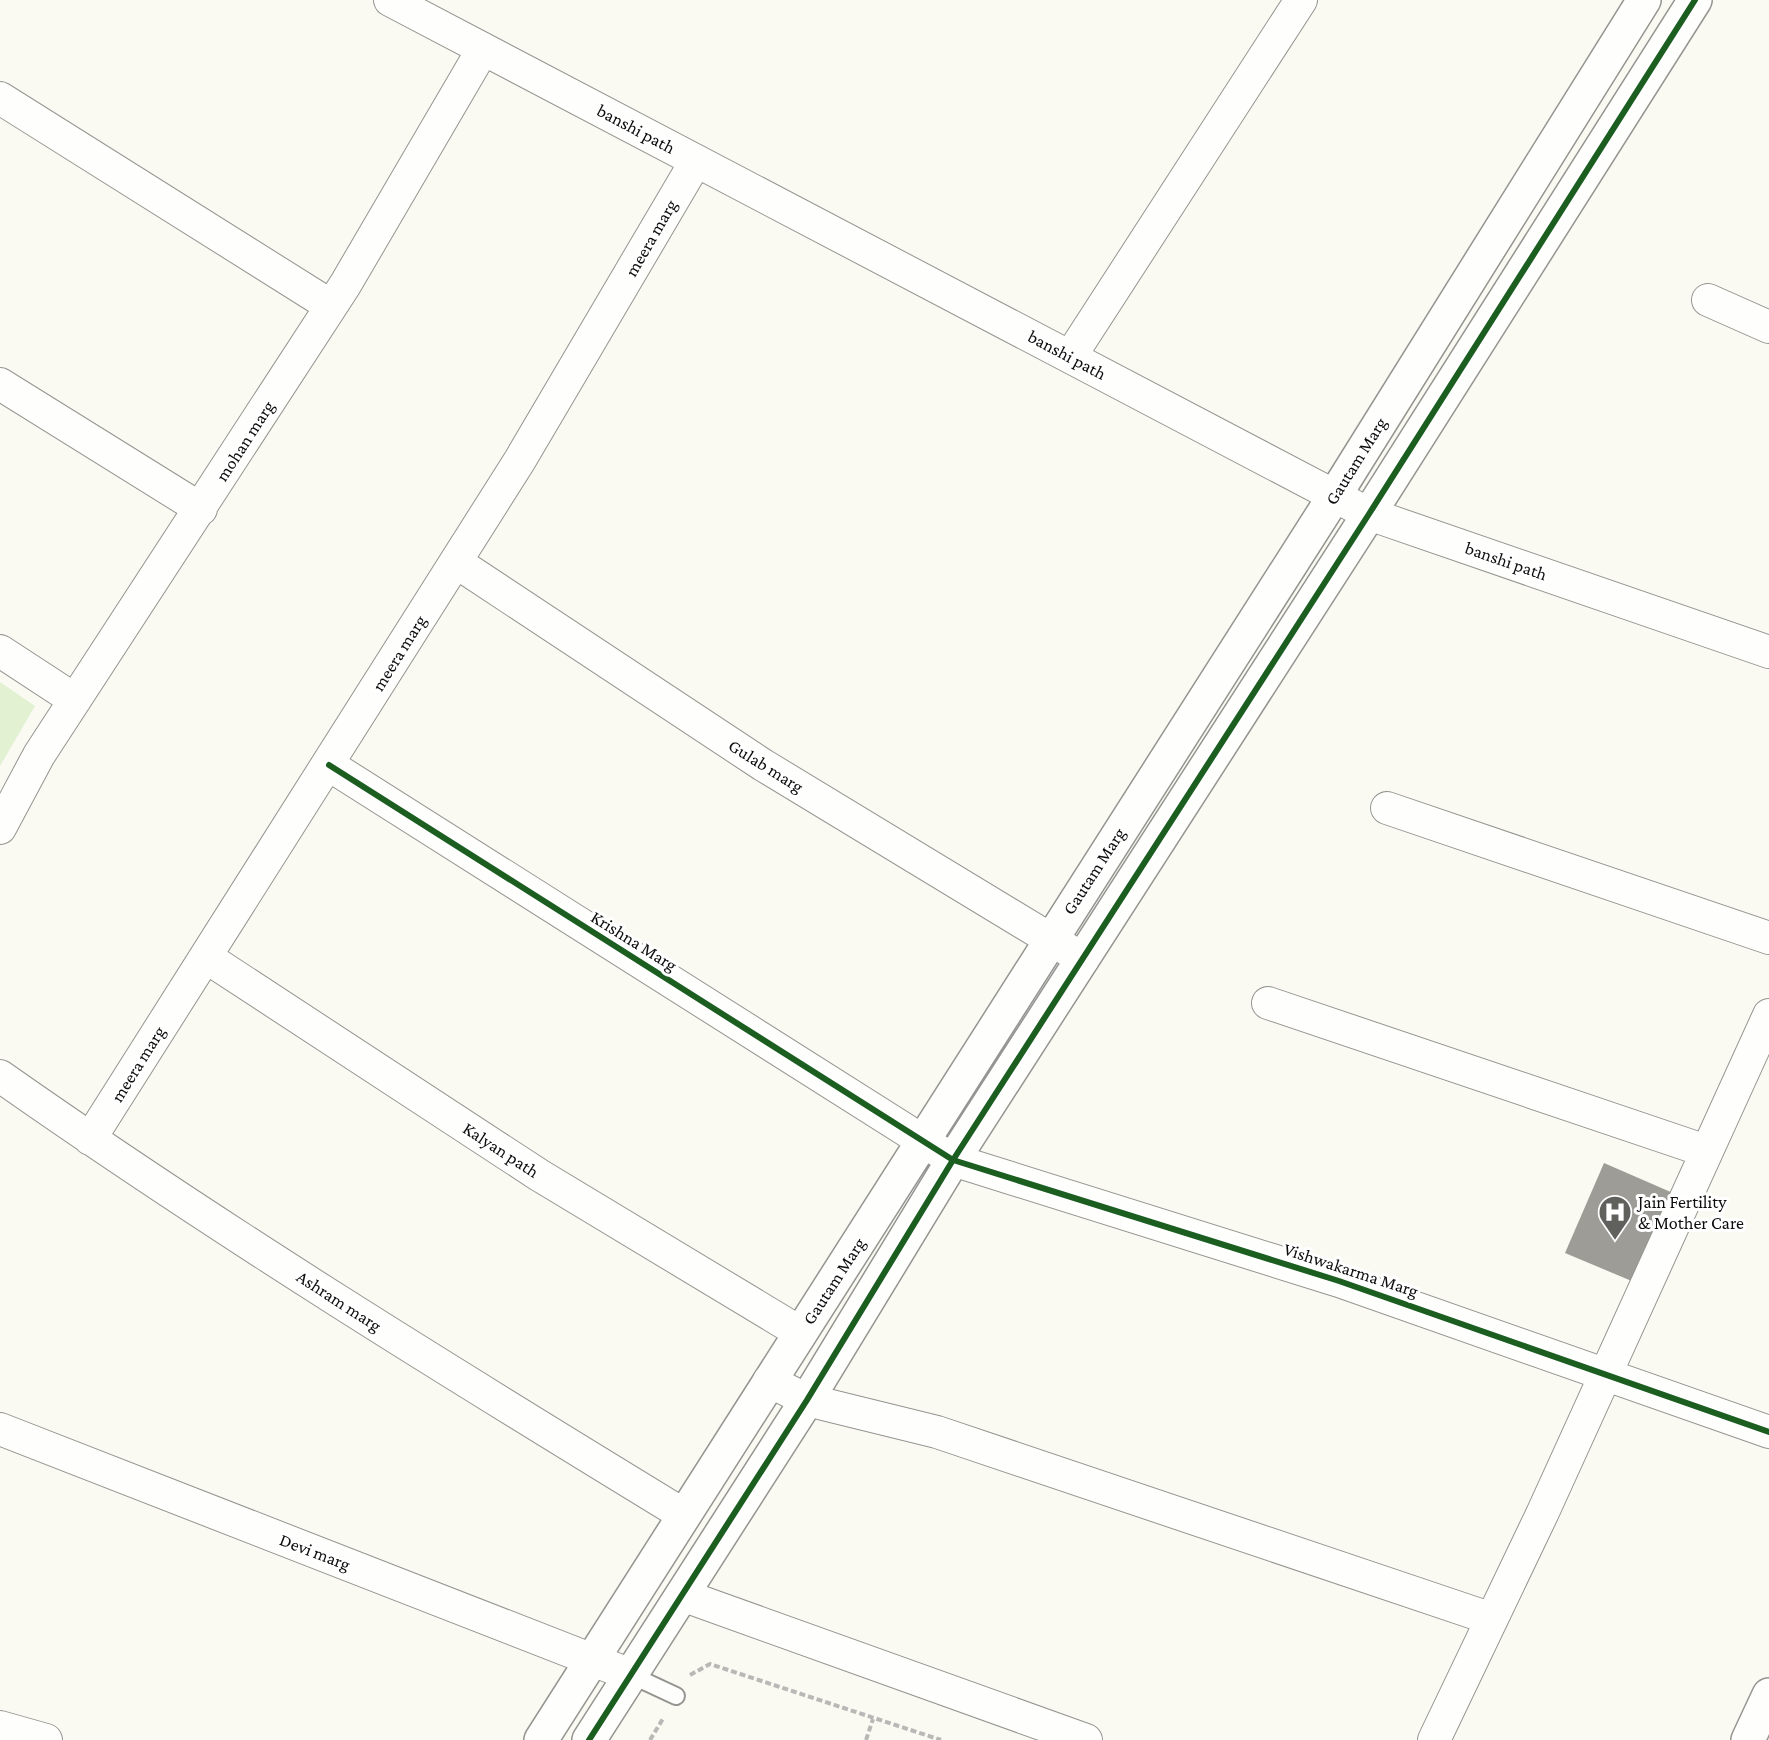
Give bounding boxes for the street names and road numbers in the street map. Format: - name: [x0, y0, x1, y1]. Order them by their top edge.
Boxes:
- street label: banshi path: [594, 100, 679, 158]
- street label: meera marg: [621, 196, 681, 280]
- street label: banshi path: [1025, 326, 1110, 384]
- street label: mohan marg: [212, 397, 279, 485]
- street label: Gautam Marg: [1321, 413, 1391, 508]
- street label: banshi path: [1462, 538, 1550, 584]
- street label: meera marg: [368, 611, 430, 695]
- street label: Gulab marg: [725, 735, 807, 797]
- street label: Gautam Marg: [1059, 824, 1130, 918]
- street label: Krishna Marg: [587, 907, 681, 975]
- street label: meera marg: [107, 1022, 169, 1106]
- street label: Kalyan path: [459, 1118, 543, 1182]
- street label: Gautam Marg: [799, 1234, 870, 1328]
- street label: Vishwakarma Marg: [1281, 1239, 1421, 1301]
- street label: Ashram marg: [293, 1266, 385, 1336]
- street label: Devi marg: [277, 1529, 353, 1575]

